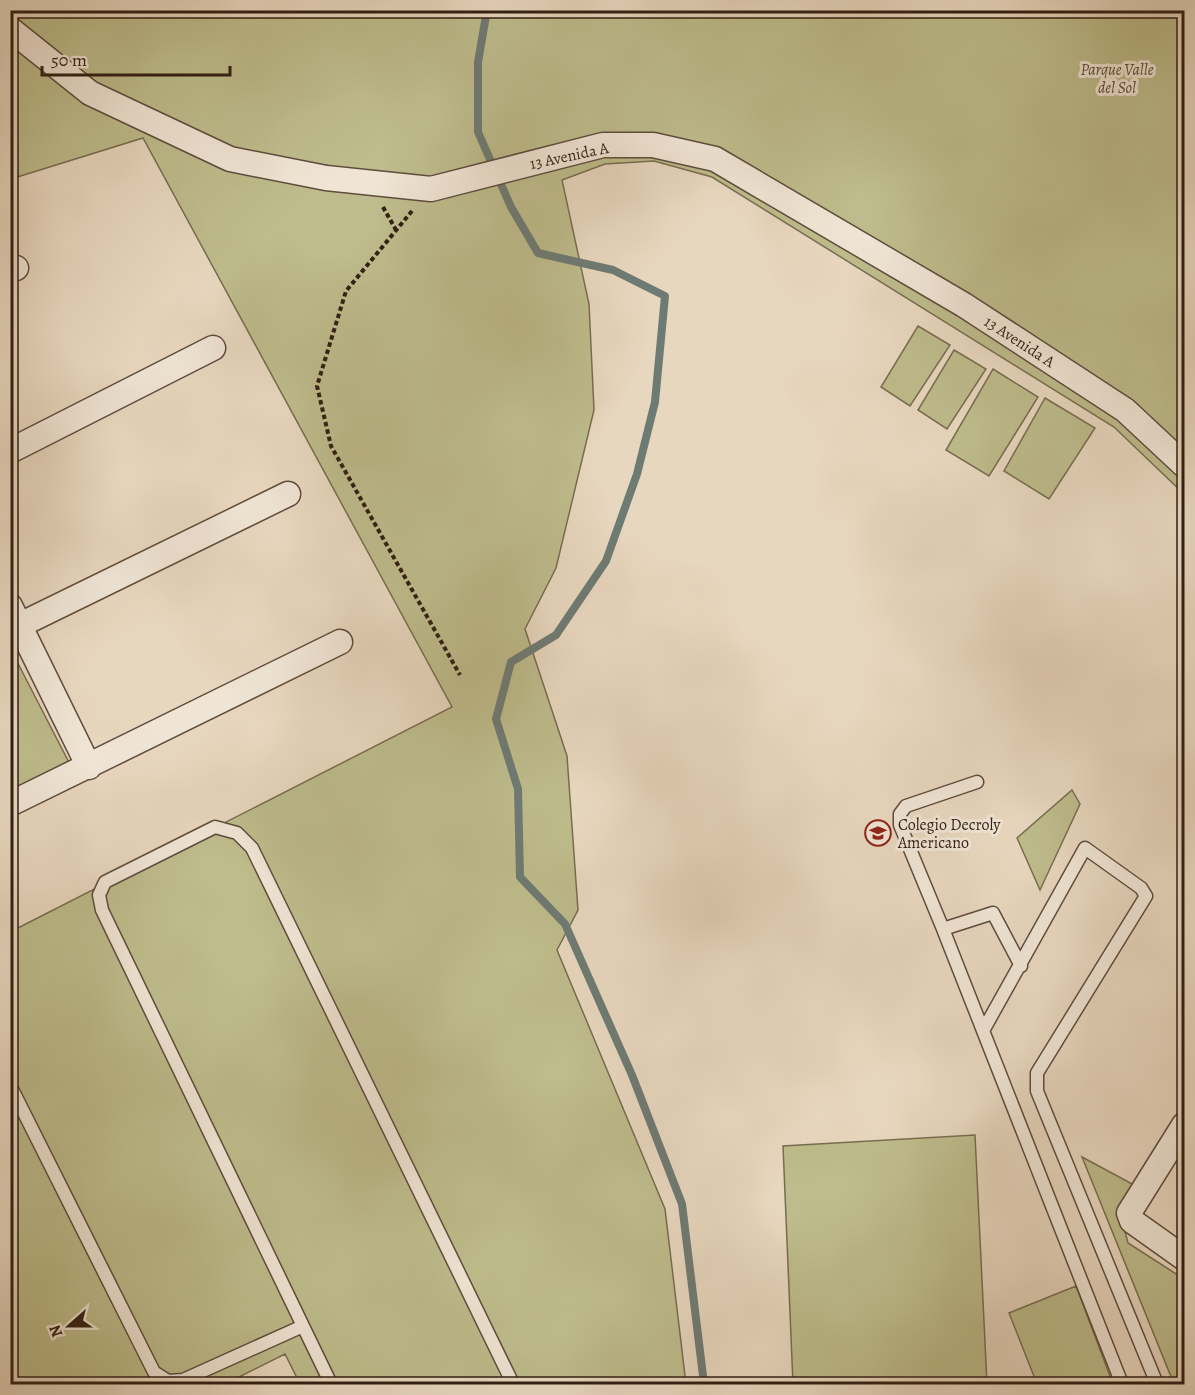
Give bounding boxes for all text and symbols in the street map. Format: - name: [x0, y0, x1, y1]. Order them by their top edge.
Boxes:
- scale bar: [42, 39, 230, 77]
- text: 50 m: [51, 48, 87, 72]
- park label: Parque Valle del Sol: [1080, 59, 1154, 99]
- street label: 13 Avenida A: [528, 137, 611, 175]
- street label: 13 Avenida A: [980, 311, 1060, 373]
- place label: Colegio Decroly Americano: [897, 814, 1001, 854]
- school or university icon: Colegio Decroly Americano: [863, 818, 893, 848]
- north arrow: [39, 1296, 99, 1356]
- text: N: [43, 1321, 68, 1340]

